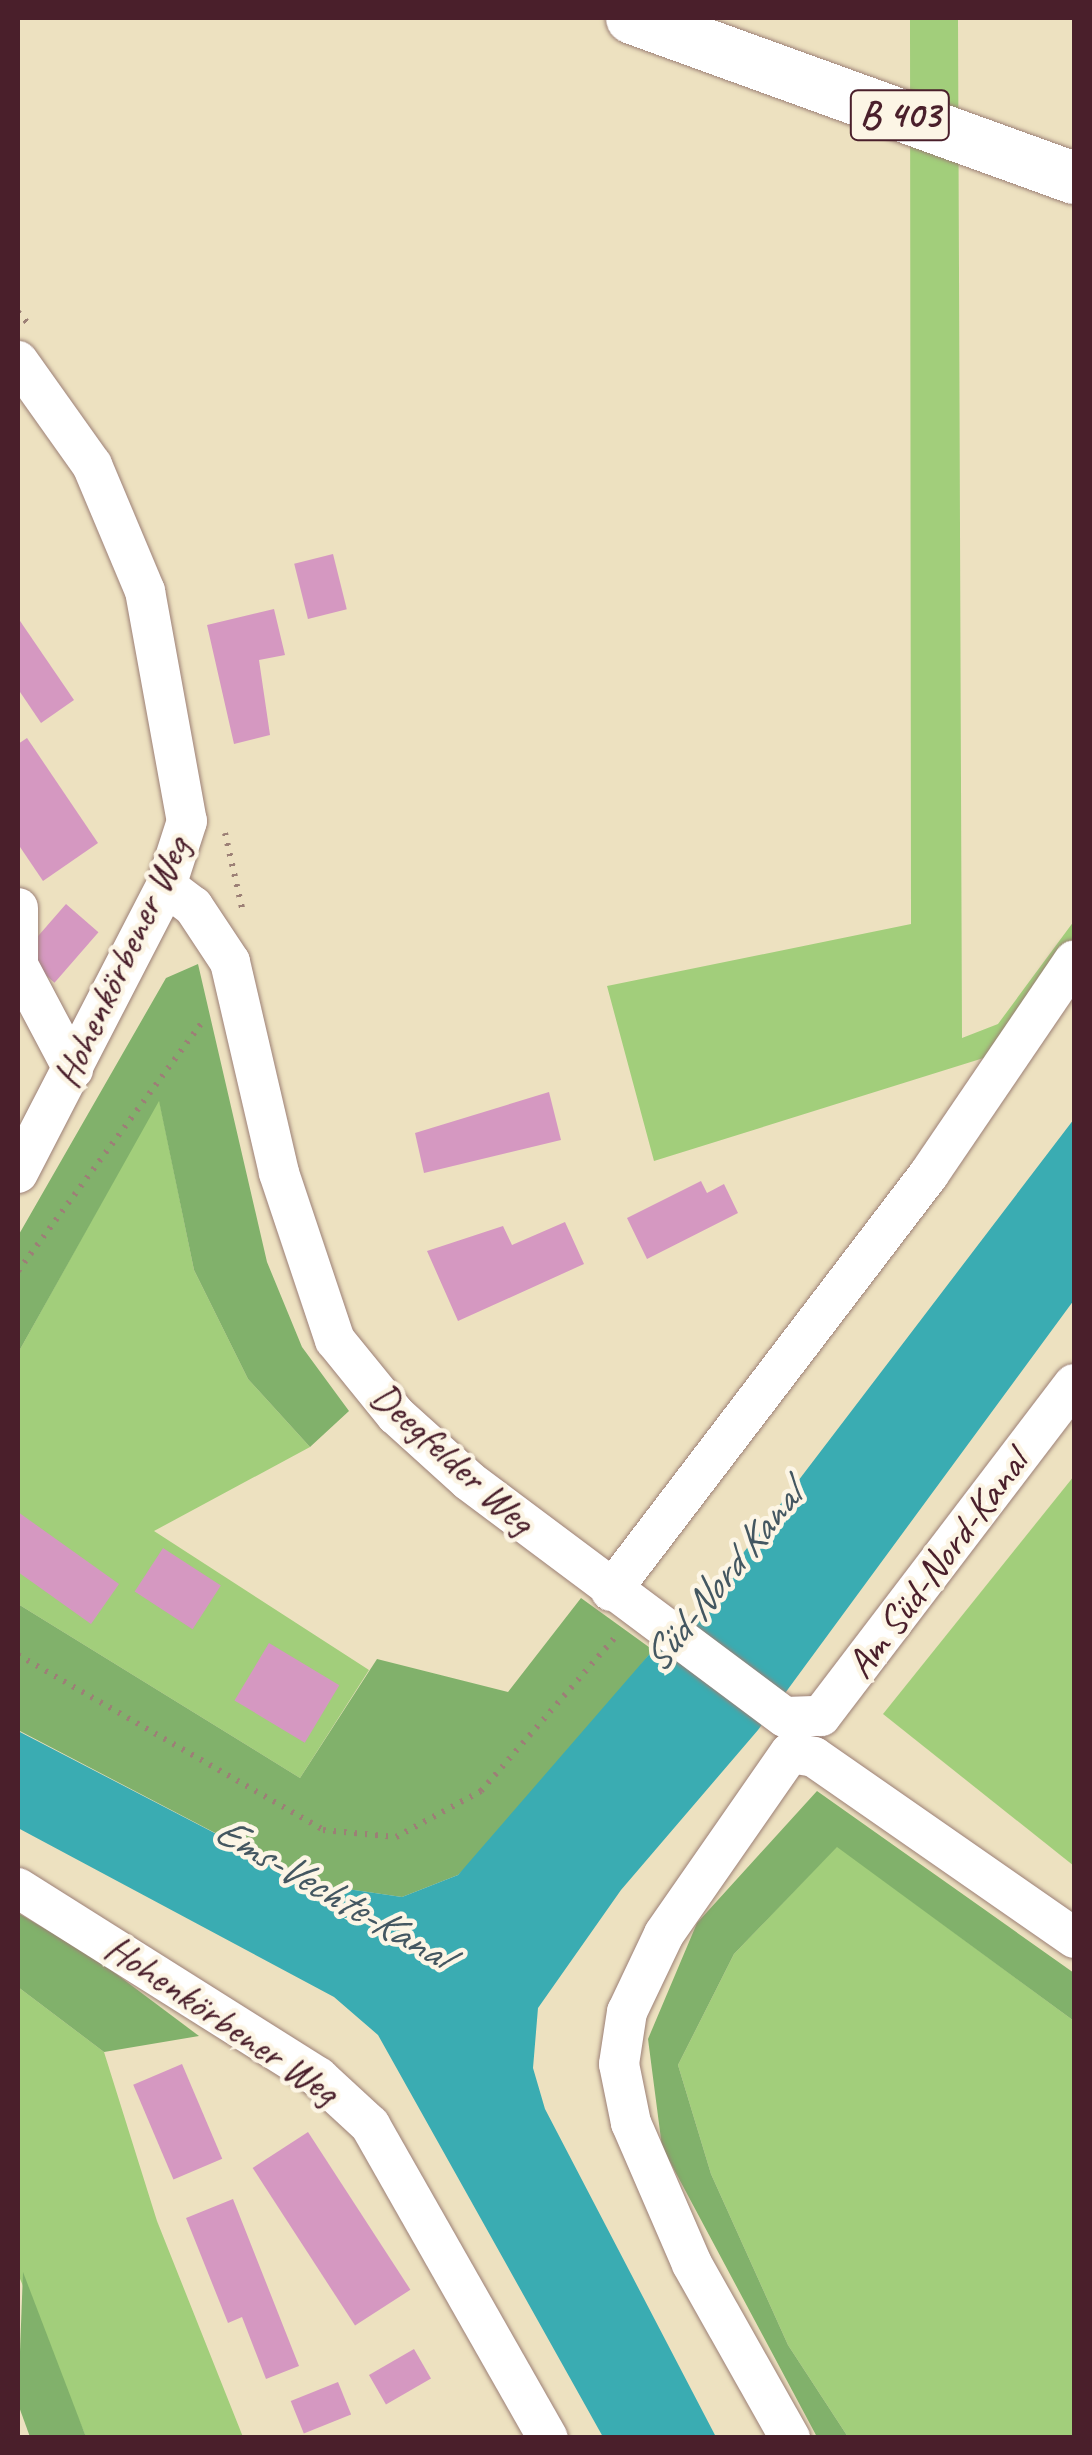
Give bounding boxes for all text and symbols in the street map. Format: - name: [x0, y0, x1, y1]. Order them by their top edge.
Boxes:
- road number: B 403: [848, 82, 952, 148]
- street label: Hohenkörbener Weg: [42, 829, 200, 1095]
- street label: Deegfelder Weg: [361, 1372, 545, 1544]
- street label: Am Süd-Nord-Kanal: [836, 1441, 1038, 1687]
- water label: Süd-Nord Kanal: [631, 1473, 813, 1683]
- water label: Ems-Vechte-Kanal: [206, 1806, 458, 1980]
- street label: Hohenkörbener Weg: [96, 1923, 348, 2115]

